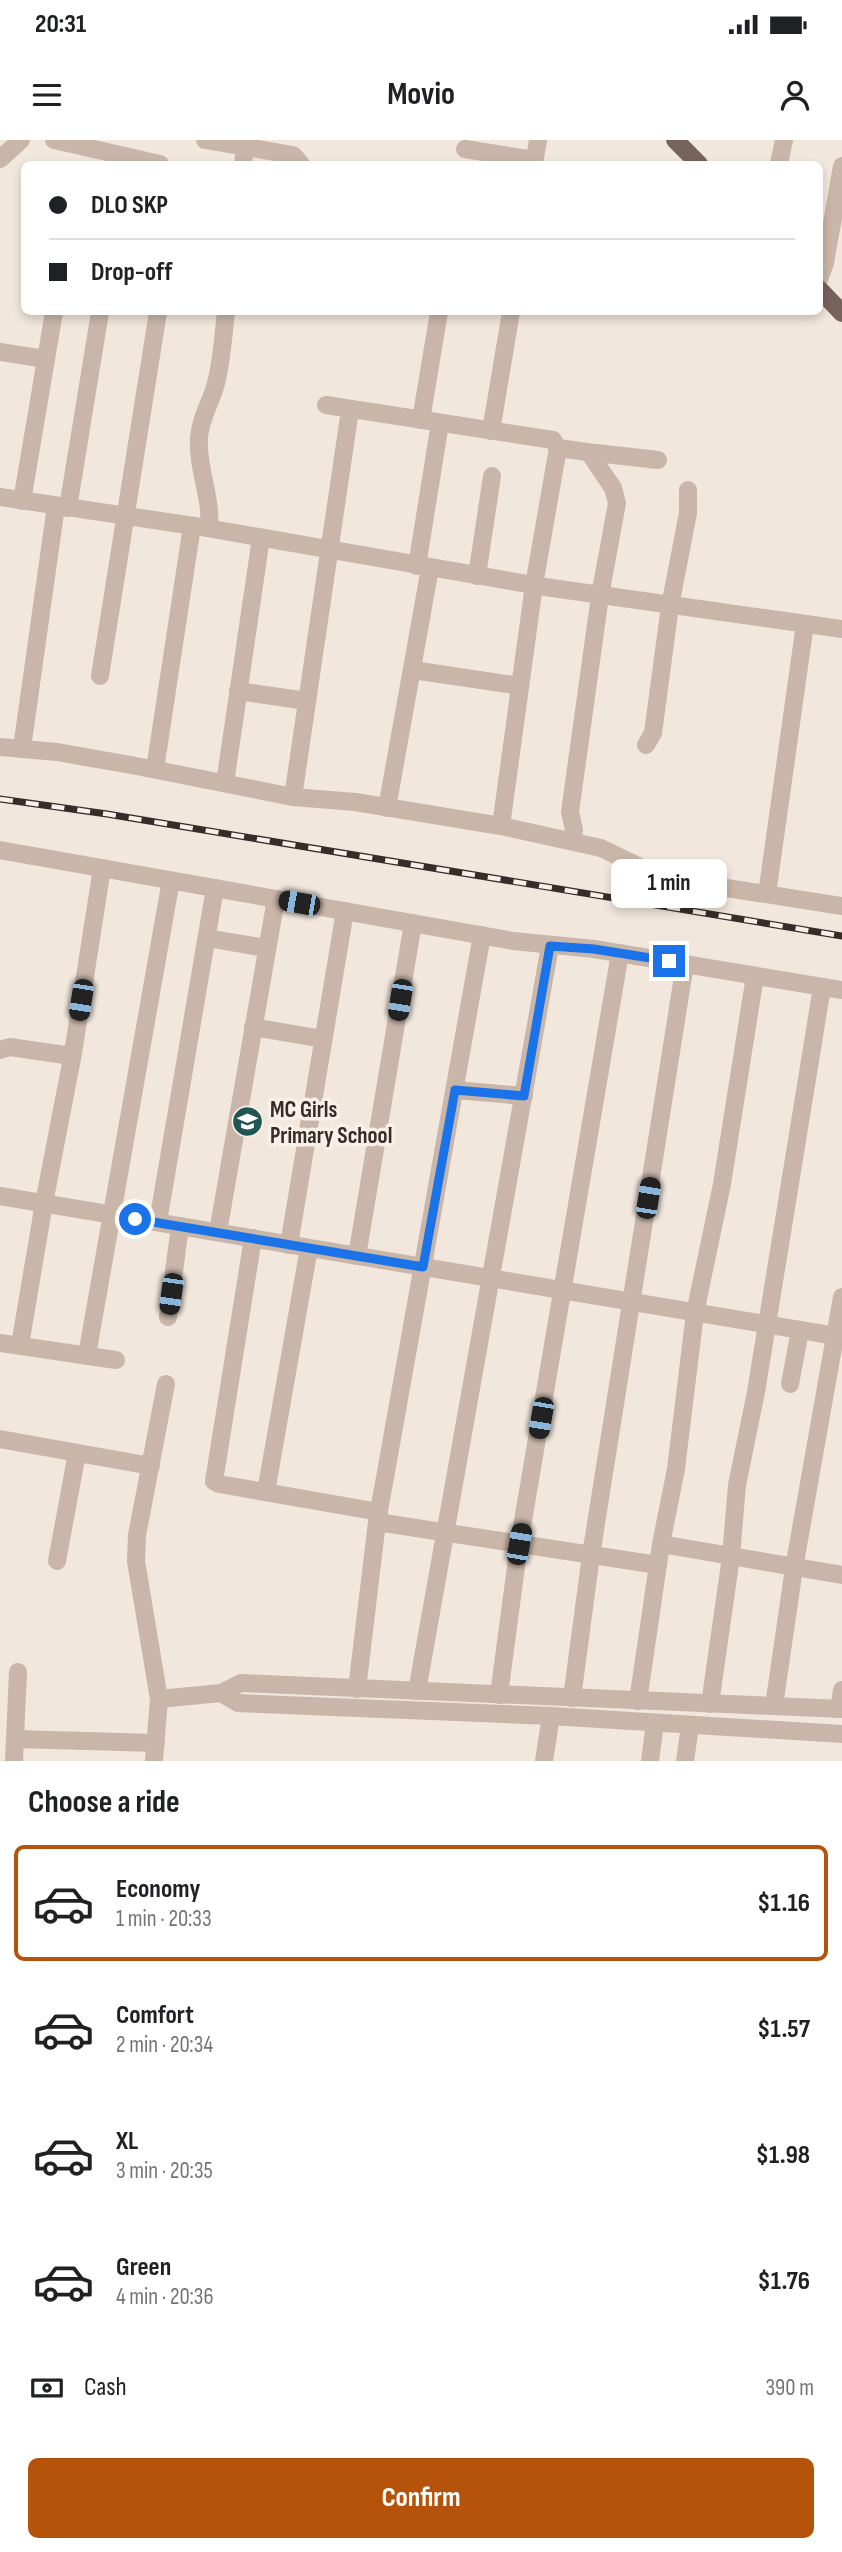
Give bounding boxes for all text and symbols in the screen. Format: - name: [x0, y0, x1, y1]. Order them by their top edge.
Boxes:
- text: 20:31: [35, 9, 86, 40]
- text: Movio: [387, 75, 455, 114]
- icon: menu: [28, 76, 66, 114]
- icon: person: [776, 76, 814, 114]
- text: DLO SKP: [91, 190, 168, 221]
- text: Drop-off: [91, 257, 172, 288]
- callout: 1 min: [611, 860, 727, 908]
- text: 1 min: [648, 869, 690, 897]
- car: [277, 889, 322, 917]
- route end: [653, 945, 685, 977]
- car: [68, 978, 95, 1022]
- car: [387, 978, 414, 1022]
- place label: MC Girls Primary School: [270, 1096, 392, 1150]
- school or university icon: MC Girls Primary School: [230, 1105, 264, 1139]
- car: [635, 1176, 662, 1220]
- route start: [119, 1203, 151, 1235]
- car: [158, 1272, 185, 1316]
- car: [528, 1395, 555, 1441]
- car: [506, 1521, 533, 1567]
- text: Choose a ride: [28, 1783, 180, 1822]
- icon: car: [32, 1872, 95, 1935]
- text: Economy: [116, 1874, 200, 1905]
- text: $1.16: [757, 1888, 810, 1919]
- text: 1 min · 20:33: [116, 1905, 212, 1933]
- icon: car: [32, 1998, 95, 2061]
- text: Comfort: [116, 2000, 194, 2031]
- text: $1.57: [757, 2014, 810, 2045]
- text: 2 min · 20:34: [116, 2031, 213, 2059]
- icon: car: [32, 2124, 95, 2187]
- text: XL: [116, 2126, 138, 2157]
- text: $1.98: [756, 2140, 810, 2171]
- text: 3 min · 20:35: [116, 2157, 213, 2185]
- icon: car: [32, 2250, 95, 2313]
- text: Green: [116, 2252, 171, 2283]
- text: $1.76: [757, 2266, 810, 2297]
- text: 4 min · 20:36: [116, 2283, 214, 2311]
- icon: cash: [28, 2369, 66, 2407]
- text: Cash: [84, 2372, 127, 2403]
- text: 390 m: [765, 2374, 814, 2402]
- button: Confirm: [28, 2458, 814, 2538]

